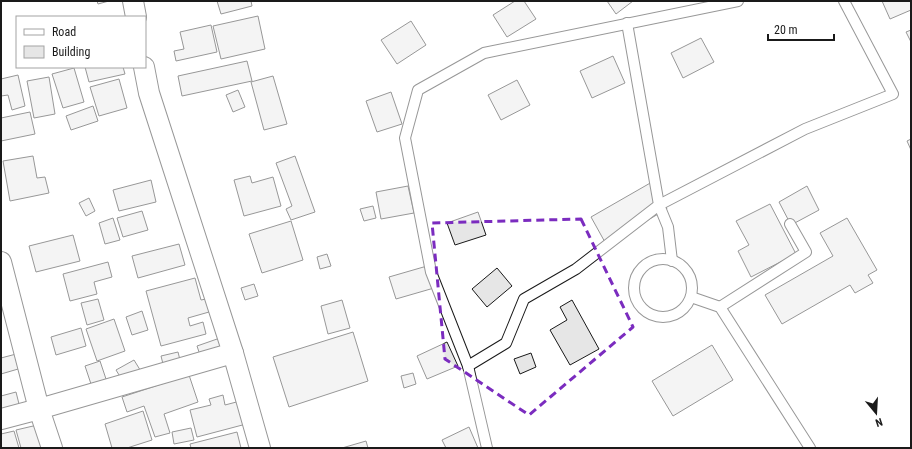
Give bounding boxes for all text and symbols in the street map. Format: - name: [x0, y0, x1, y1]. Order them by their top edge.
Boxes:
- legend: [16, 16, 146, 68]
- scale bar: [768, 16, 834, 42]
- text: 20 m: [774, 23, 798, 37]
- text: Road: [52, 25, 76, 39]
- text: Building: [52, 45, 90, 59]
- north arrow: [856, 393, 896, 433]
- text: N: [873, 415, 884, 429]

